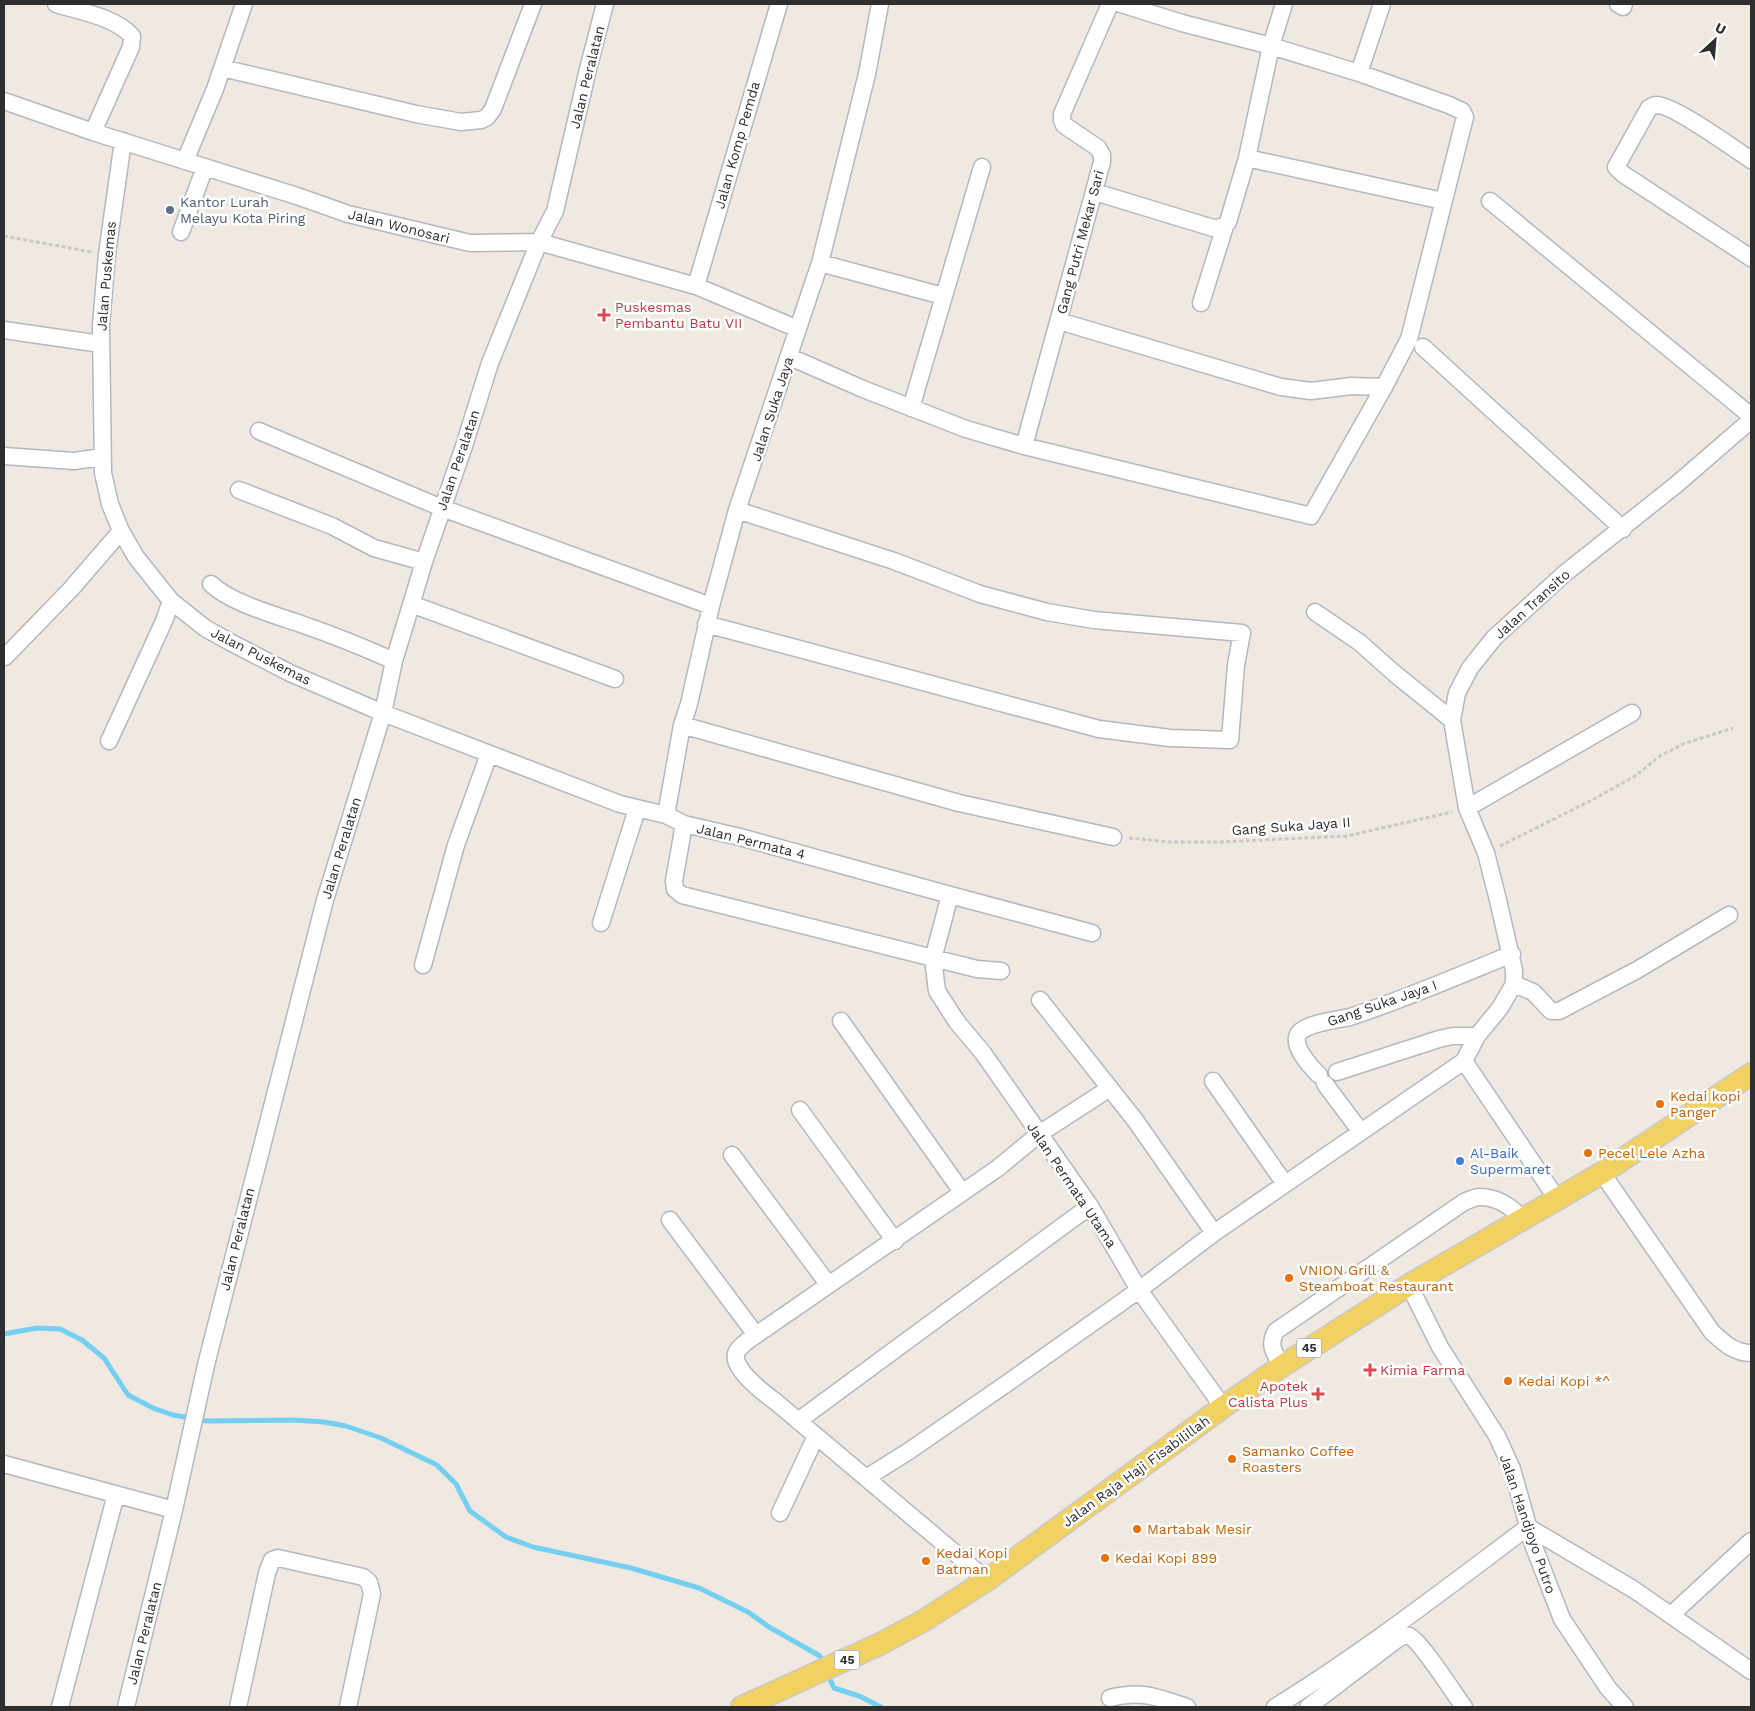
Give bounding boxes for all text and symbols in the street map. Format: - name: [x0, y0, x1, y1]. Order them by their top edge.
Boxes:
- north arrow: [1690, 15, 1740, 65]
- text: U: [1713, 19, 1729, 38]
- street label: Jalan Peralatan: [566, 24, 608, 130]
- street label: Jalan Komp Pemda: [711, 79, 763, 210]
- street label: Gang Putri Mekar Sari: [1053, 168, 1107, 316]
- place label: Kantor Lurah Melayu Kota Piring: [180, 194, 306, 226]
- marker: Kantor Lurah Melayu Kota Piring: [164, 204, 176, 216]
- street label: Jalan Wonosari: [347, 206, 451, 246]
- street label: Jalan Puskemas: [93, 220, 119, 332]
- place label: Puskesmas Pembantu Batu VII: [615, 299, 742, 331]
- marker: Puskesmas Pembantu Batu VII: [597, 308, 611, 322]
- street label: Jalan Suka Jaya: [748, 355, 796, 463]
- street label: Jalan Peralatan: [433, 407, 483, 513]
- street label: Jalan Transito: [1491, 566, 1573, 642]
- street label: Jalan Puskemas: [208, 624, 314, 688]
- street label: Jalan Peralatan: [318, 795, 364, 901]
- street label: Gang Suka Jaya II: [1231, 814, 1351, 838]
- street label: Jalan Permata 4: [695, 820, 807, 862]
- street label: Gang Suka Jaya I: [1325, 977, 1439, 1029]
- place label: Kedai kopi Panger: [1670, 1088, 1740, 1120]
- marker: Kedai kopi Panger: [1654, 1098, 1666, 1110]
- street label: Jalan Permata Utama: [1024, 1119, 1120, 1251]
- place label: Al-Baik Supermaret: [1470, 1145, 1551, 1177]
- place label: Pecel Lele Azha: [1598, 1145, 1705, 1161]
- marker: Pecel Lele Azha: [1582, 1147, 1594, 1159]
- marker: Al-Baik Supermaret: [1454, 1155, 1466, 1167]
- street label: Jalan Peralatan: [216, 1186, 258, 1292]
- place label: VNION Grill & Steamboat Restaurant: [1299, 1262, 1454, 1294]
- marker: VNION Grill & Steamboat Restaurant: [1283, 1272, 1295, 1284]
- road number: 45: [1296, 1339, 1322, 1358]
- place label: Kimia Farma: [1380, 1362, 1465, 1378]
- marker: Kimia Farma: [1364, 1364, 1376, 1376]
- place label: Kedai Kopi *^: [1518, 1373, 1610, 1389]
- marker: Kedai Kopi *^: [1502, 1375, 1514, 1387]
- place label: Apotek Calista Plus: [1228, 1378, 1308, 1410]
- marker: Apotek Calista Plus: [1312, 1388, 1324, 1400]
- street label: Jalan Raja Haji Fisabilillah: [1059, 1412, 1213, 1530]
- place label: Samanko Coffee Roasters: [1242, 1443, 1354, 1475]
- street label: Jalan Handjoyo Putro: [1497, 1452, 1559, 1596]
- marker: Samanko Coffee Roasters: [1226, 1453, 1238, 1465]
- place label: Martabak Mesir: [1147, 1521, 1252, 1537]
- marker: Martabak Mesir: [1131, 1523, 1143, 1535]
- place label: Kedai Kopi Batman: [936, 1545, 1007, 1577]
- place label: Kedai Kopi 899: [1115, 1550, 1217, 1566]
- marker: Kedai Kopi 899: [1099, 1552, 1111, 1564]
- marker: Kedai Kopi Batman: [920, 1555, 932, 1567]
- street label: Jalan Peralatan: [123, 1580, 165, 1686]
- road number: 45: [834, 1650, 860, 1670]

